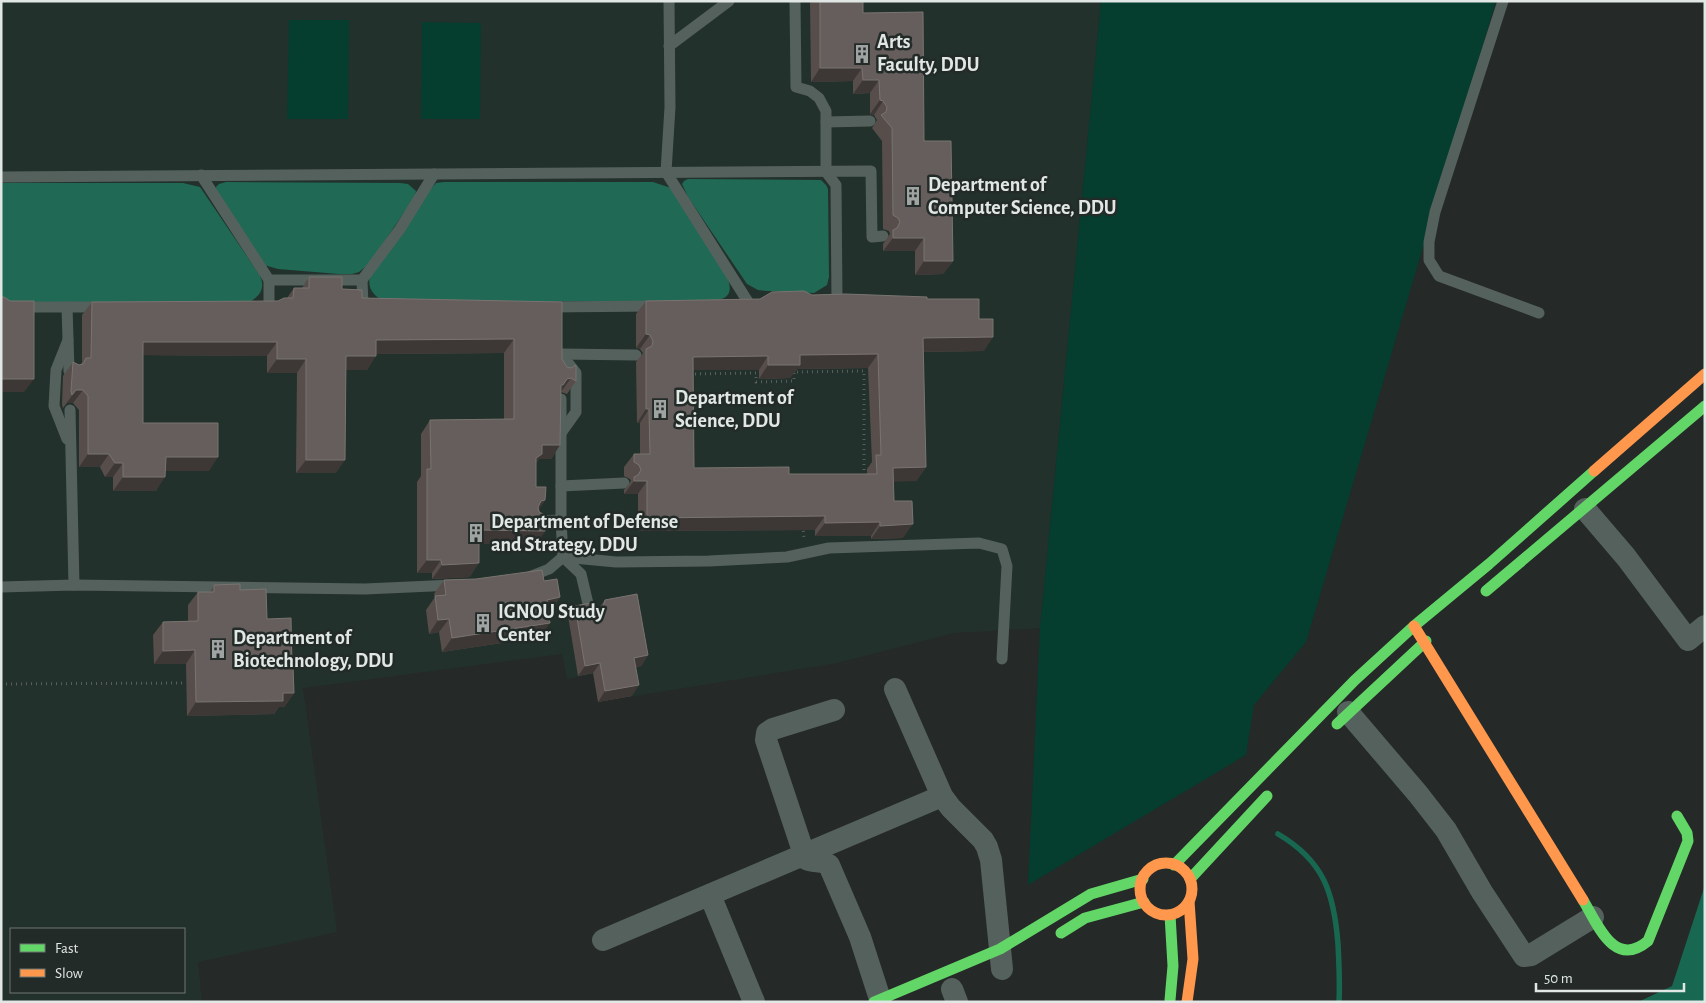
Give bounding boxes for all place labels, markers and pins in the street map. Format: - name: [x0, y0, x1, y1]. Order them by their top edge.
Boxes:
- place label: Arts Faculty, DDU: [877, 32, 979, 75]
- building icon: Arts Faculty, DDU: [851, 43, 873, 65]
- place label: Department of Computer Science, DDU: [928, 175, 1117, 218]
- building icon: Department of Computer Science, DDU: [902, 185, 924, 207]
- place label: Department of Science, DDU: [675, 388, 795, 431]
- building icon: Department of Science, DDU: [649, 398, 671, 420]
- place label: Department of Defense and Strategy, DDU: [491, 512, 678, 555]
- building icon: Department of Defense and Strategy, DDU: [465, 522, 487, 544]
- place label: IGNOU Study Center: [498, 602, 605, 645]
- building icon: IGNOU Study Center: [472, 612, 494, 634]
- place label: Department of Biotechnology, DDU: [233, 628, 394, 671]
- building icon: Department of Biotechnology, DDU: [207, 638, 229, 660]

